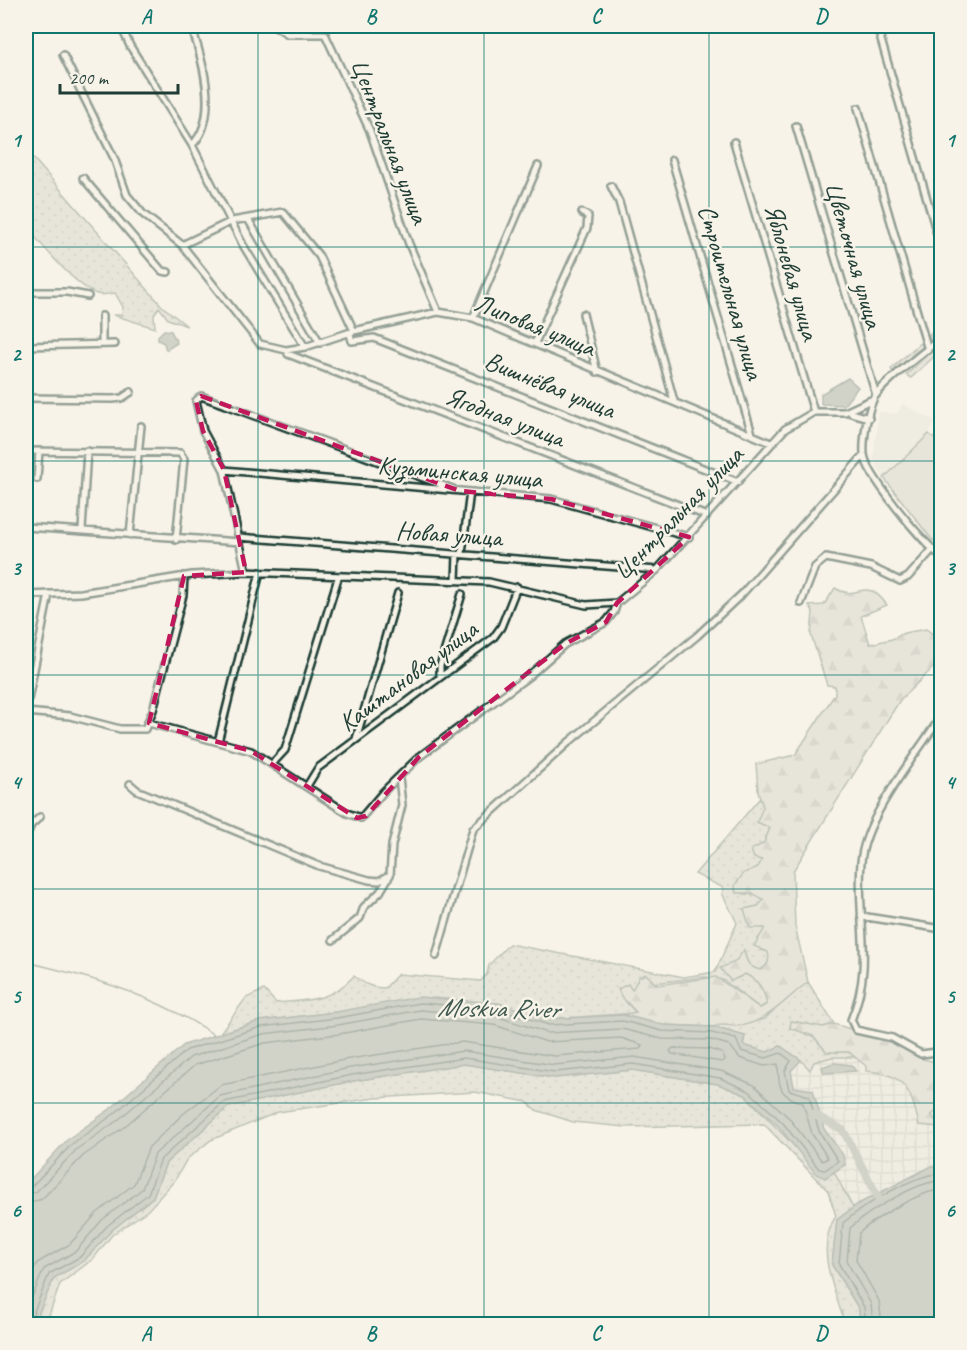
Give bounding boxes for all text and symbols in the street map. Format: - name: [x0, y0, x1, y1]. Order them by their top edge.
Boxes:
- text: A: [141, 4, 153, 29]
- text: B: [366, 4, 378, 29]
- text: C: [591, 4, 603, 29]
- text: D: [815, 4, 829, 29]
- street label: Центральная улица: [343, 54, 437, 230]
- scale bar: [60, 57, 178, 95]
- text: 200 m: [69, 67, 110, 89]
- text: 1: [12, 128, 23, 153]
- text: 1: [946, 128, 957, 153]
- street label: Цветочная улица: [817, 178, 891, 334]
- street label: Яблоневая улица: [757, 200, 828, 345]
- street label: Строительная улица: [690, 201, 772, 384]
- street label: Липовая улица: [470, 286, 602, 365]
- text: 2: [12, 342, 23, 367]
- text: 2: [946, 342, 957, 367]
- street label: Вишнёвая улица: [480, 344, 622, 427]
- street label: Ягодная улица: [441, 379, 571, 456]
- street label: Центральная улица: [606, 438, 751, 587]
- street label: Кузьминская улица: [377, 448, 545, 497]
- street label: Новая улица: [395, 514, 505, 554]
- text: 3: [12, 556, 23, 581]
- text: 3: [946, 556, 957, 581]
- street label: Каштановая улица: [332, 612, 485, 739]
- text: 4: [12, 770, 24, 795]
- text: 4: [946, 770, 958, 795]
- text: 5: [12, 984, 23, 1009]
- text: 5: [946, 984, 957, 1009]
- water label: Moskva River: [437, 990, 563, 1026]
- text: 6: [11, 1198, 22, 1223]
- text: 6: [945, 1198, 956, 1223]
- text: A: [141, 1321, 153, 1346]
- text: B: [366, 1321, 378, 1346]
- text: C: [591, 1321, 603, 1346]
- text: D: [815, 1321, 829, 1346]

